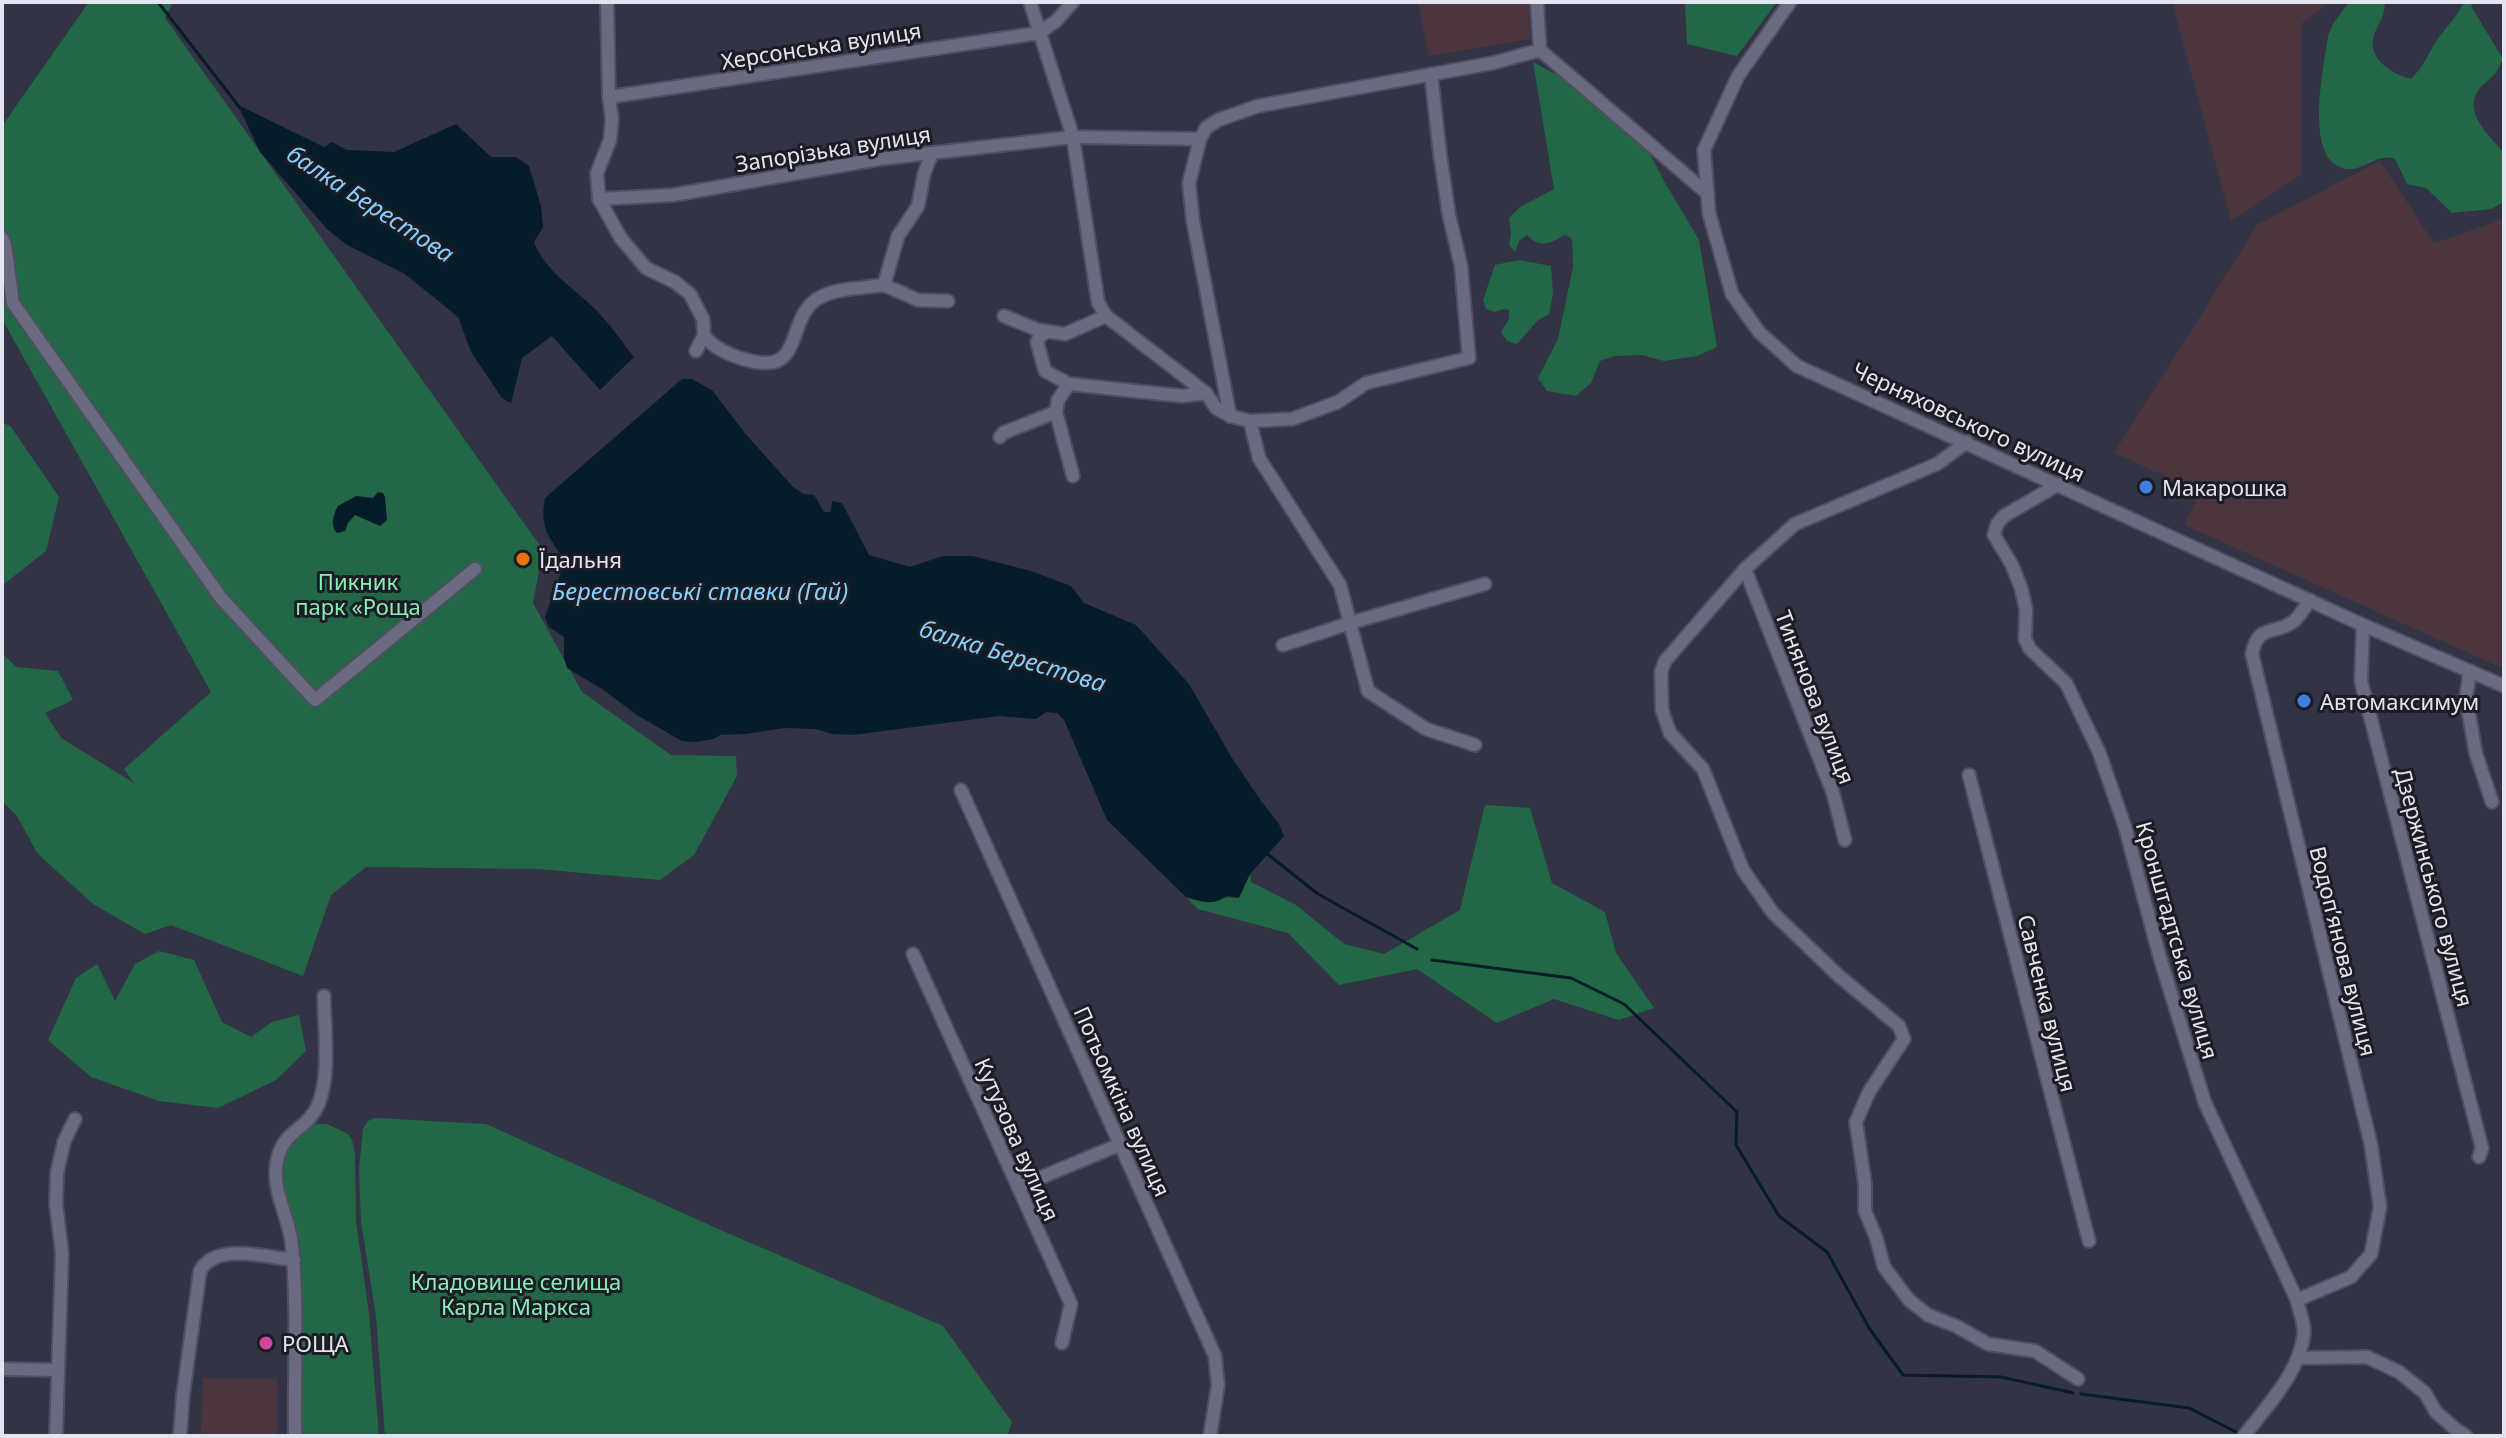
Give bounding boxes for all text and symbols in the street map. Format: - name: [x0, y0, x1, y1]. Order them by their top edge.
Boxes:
- street label: Херсонська вулиця: [719, 14, 923, 76]
- street label: Запорізька вулиця: [733, 118, 933, 178]
- water label: балка Берестова: [281, 136, 461, 270]
- street label: Черняховського вулиця: [1848, 354, 2090, 488]
- place label: Макарошка: [2162, 472, 2287, 502]
- marker: Макарошка: [2137, 478, 2155, 496]
- place label: Їдальня: [539, 544, 622, 574]
- marker: Їдальня: [514, 550, 532, 568]
- park label: Пикник парк «Роща: [295, 566, 421, 621]
- water label: Берестовські ставки (Гай): [552, 574, 848, 607]
- street label: Тинянова вулиця: [1769, 606, 1863, 788]
- water label: балка Берестова: [916, 611, 1111, 699]
- place label: Автомаксимум: [2320, 686, 2479, 716]
- marker: Автомаксимум: [2295, 692, 2313, 710]
- street label: Дзержинського вулиця: [2389, 764, 2481, 1010]
- street label: Кронштадтська вулиця: [2130, 818, 2226, 1062]
- street label: Водоп’янова вулиця: [2303, 843, 2385, 1059]
- street label: Савченка вулиця: [2011, 911, 2085, 1095]
- street label: Потьомкіна вулиця: [1068, 1001, 1178, 1201]
- street label: Кутузова вулиця: [969, 1053, 1067, 1225]
- park label: Кладовище селища Карла Маркса: [411, 1266, 621, 1321]
- place label: РОЩА: [282, 1328, 350, 1358]
- marker: РОЩА: [257, 1334, 275, 1352]

